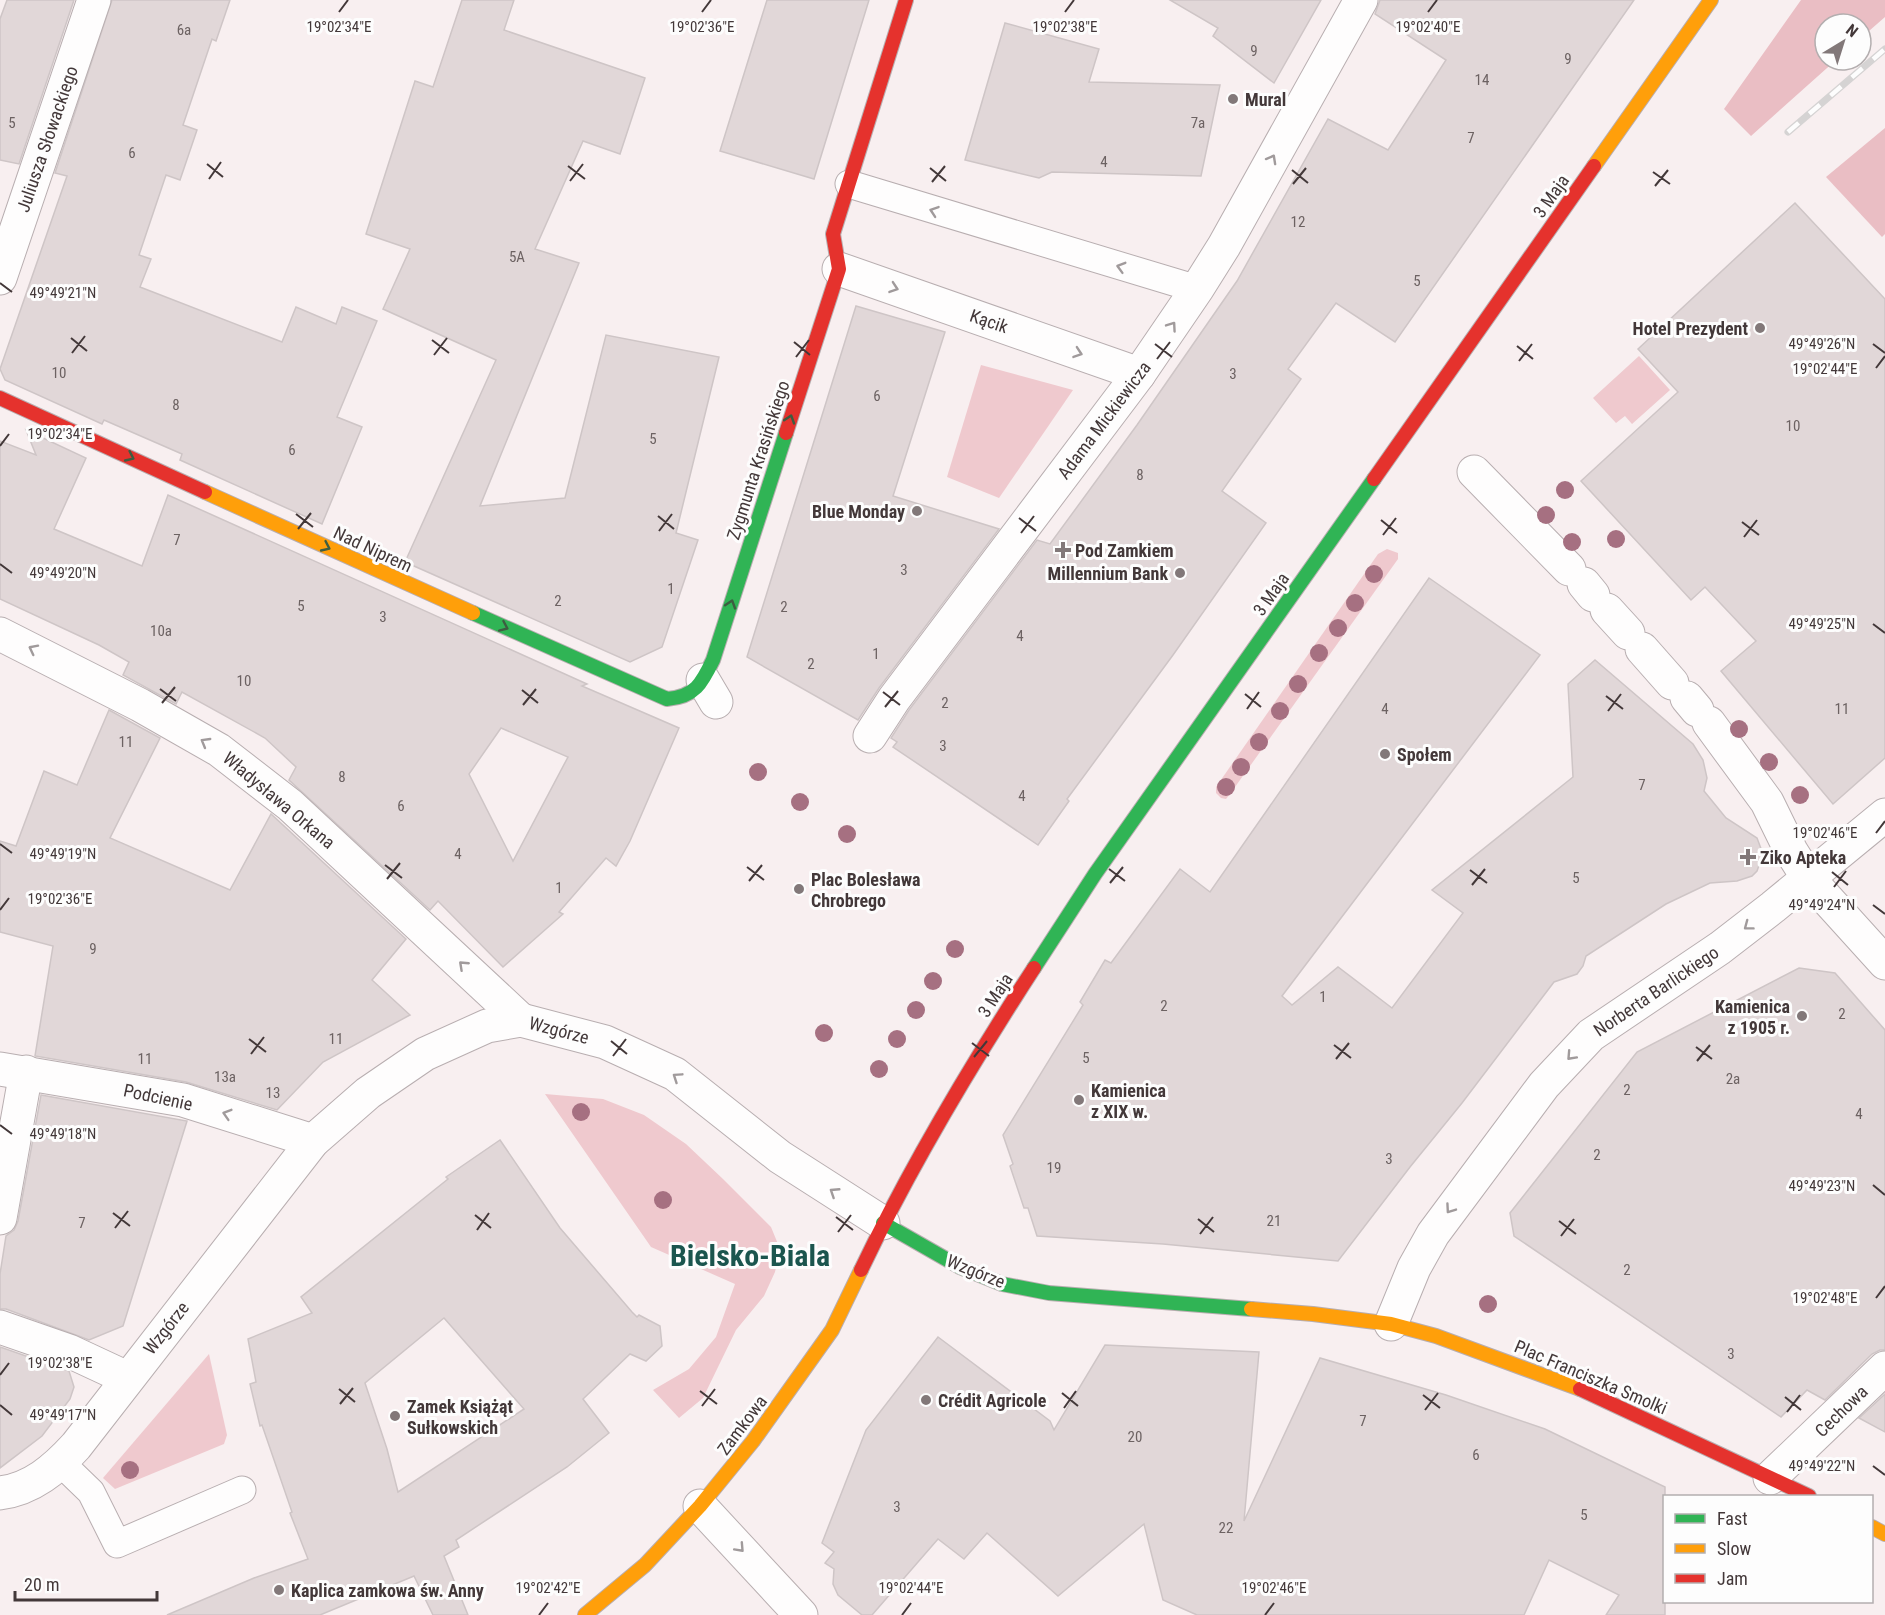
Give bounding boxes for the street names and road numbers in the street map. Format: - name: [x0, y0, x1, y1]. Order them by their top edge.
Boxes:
- street label: Juliusza Słowackiego: [12, 63, 82, 215]
- street label: 3 Maja: [1529, 170, 1573, 222]
- street label: Kącik: [967, 305, 1011, 337]
- street label: Adama Mickiewicza: [1053, 357, 1155, 483]
- street label: Zygmunta Krasińskiego: [722, 378, 794, 542]
- street label: Nad Niprem: [330, 522, 416, 576]
- street label: 3 Maja: [1249, 568, 1293, 620]
- street label: Władysława Orkana: [219, 747, 339, 853]
- street label: Norberta Barlickiego: [1590, 941, 1722, 1041]
- street label: 3 Maja: [973, 969, 1017, 1021]
- street label: Wzgórze: [527, 1012, 591, 1048]
- street label: Podcienie: [122, 1079, 194, 1115]
- street label: Wzgórze: [944, 1250, 1008, 1292]
- street label: Wzgórze: [139, 1297, 193, 1359]
- street label: Plac Franciszka Smolki: [1512, 1335, 1670, 1419]
- street label: Cechowa: [1810, 1381, 1872, 1441]
- street label: Zamkowa: [713, 1391, 771, 1459]

